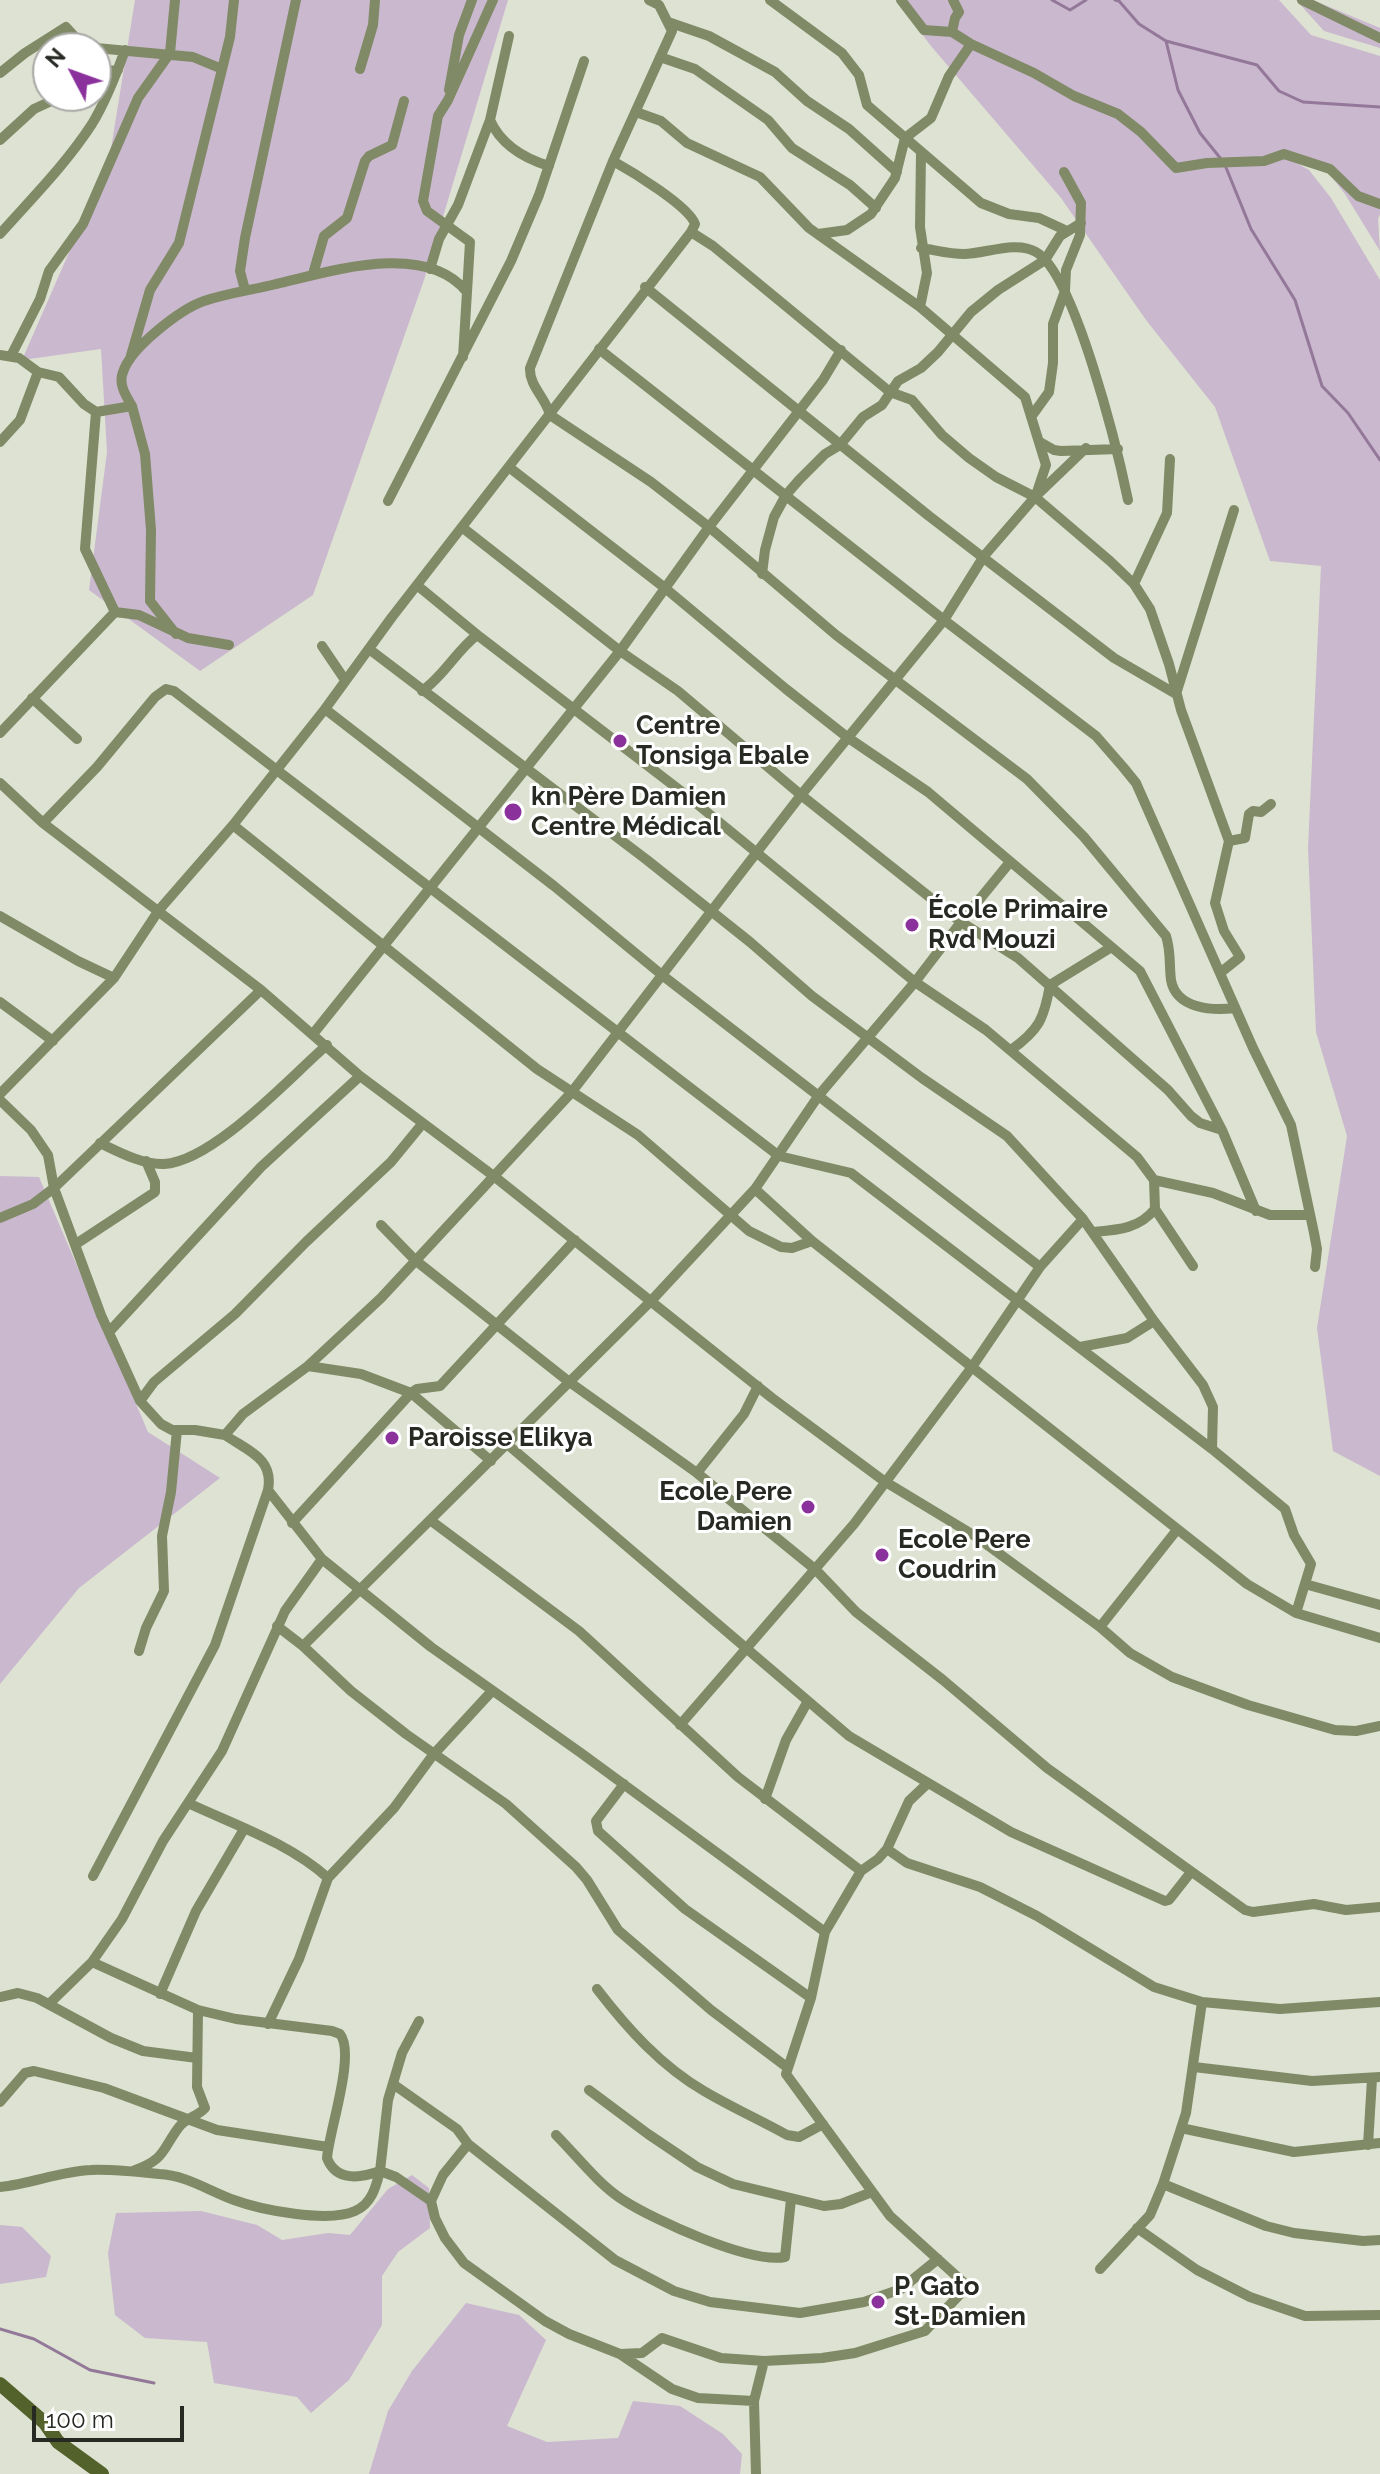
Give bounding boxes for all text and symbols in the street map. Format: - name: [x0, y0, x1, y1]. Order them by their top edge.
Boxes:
- north arrow: [32, 32, 112, 112]
- text: N: [40, 43, 71, 72]
- place label: Centre Tonsiga Ebale: [636, 710, 809, 772]
- marker: Centre Tonsiga Ebale: [611, 732, 629, 750]
- place label: kn Père Damien Centre Médical: [531, 781, 726, 842]
- marker: kn Père Damien Centre Médical: [502, 801, 524, 823]
- place label: École Primaire Rvd Mouzi: [928, 894, 1108, 956]
- marker: École Primaire Rvd Mouzi: [903, 916, 921, 934]
- place label: Paroisse Elikya: [408, 1422, 593, 1454]
- marker: Paroisse Elikya: [383, 1429, 401, 1447]
- place label: Ecole Pere Damien: [659, 1476, 792, 1538]
- marker: Ecole Pere Damien: [799, 1498, 817, 1516]
- place label: Ecole Pere Coudrin: [898, 1524, 1031, 1586]
- marker: Ecole Pere Coudrin: [873, 1546, 891, 1564]
- place label: P. Gato St-Damien: [894, 2271, 1026, 2332]
- marker: P. Gato St-Damien: [869, 2293, 887, 2311]
- scale bar: [36, 2390, 188, 2440]
- text: 100 m: [46, 2405, 114, 2434]

